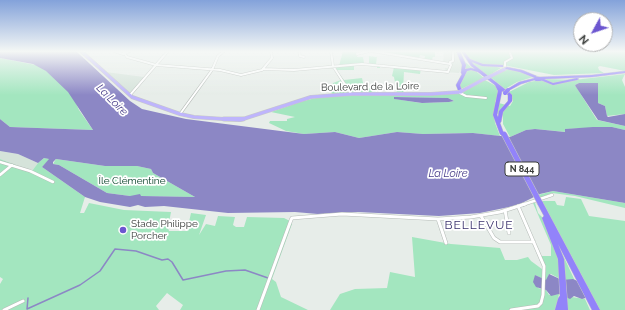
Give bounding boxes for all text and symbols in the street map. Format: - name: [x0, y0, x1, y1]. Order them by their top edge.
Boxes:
- north arrow: [573, 12, 613, 52]
- text: N: [577, 32, 592, 47]
- street label: Boulevard de la Loire: [321, 80, 419, 94]
- water label: La Loire: [93, 81, 131, 119]
- road number: N 844: [505, 162, 539, 176]
- water label: La Loire: [428, 167, 468, 181]
- park label: Île Clémentine: [98, 175, 166, 187]
- place label: Stade Philippe Porcher: [131, 218, 198, 242]
- district label: BELLEVUE: [444, 218, 514, 232]
- marker: Stade Philippe Porcher: [118, 225, 128, 235]

